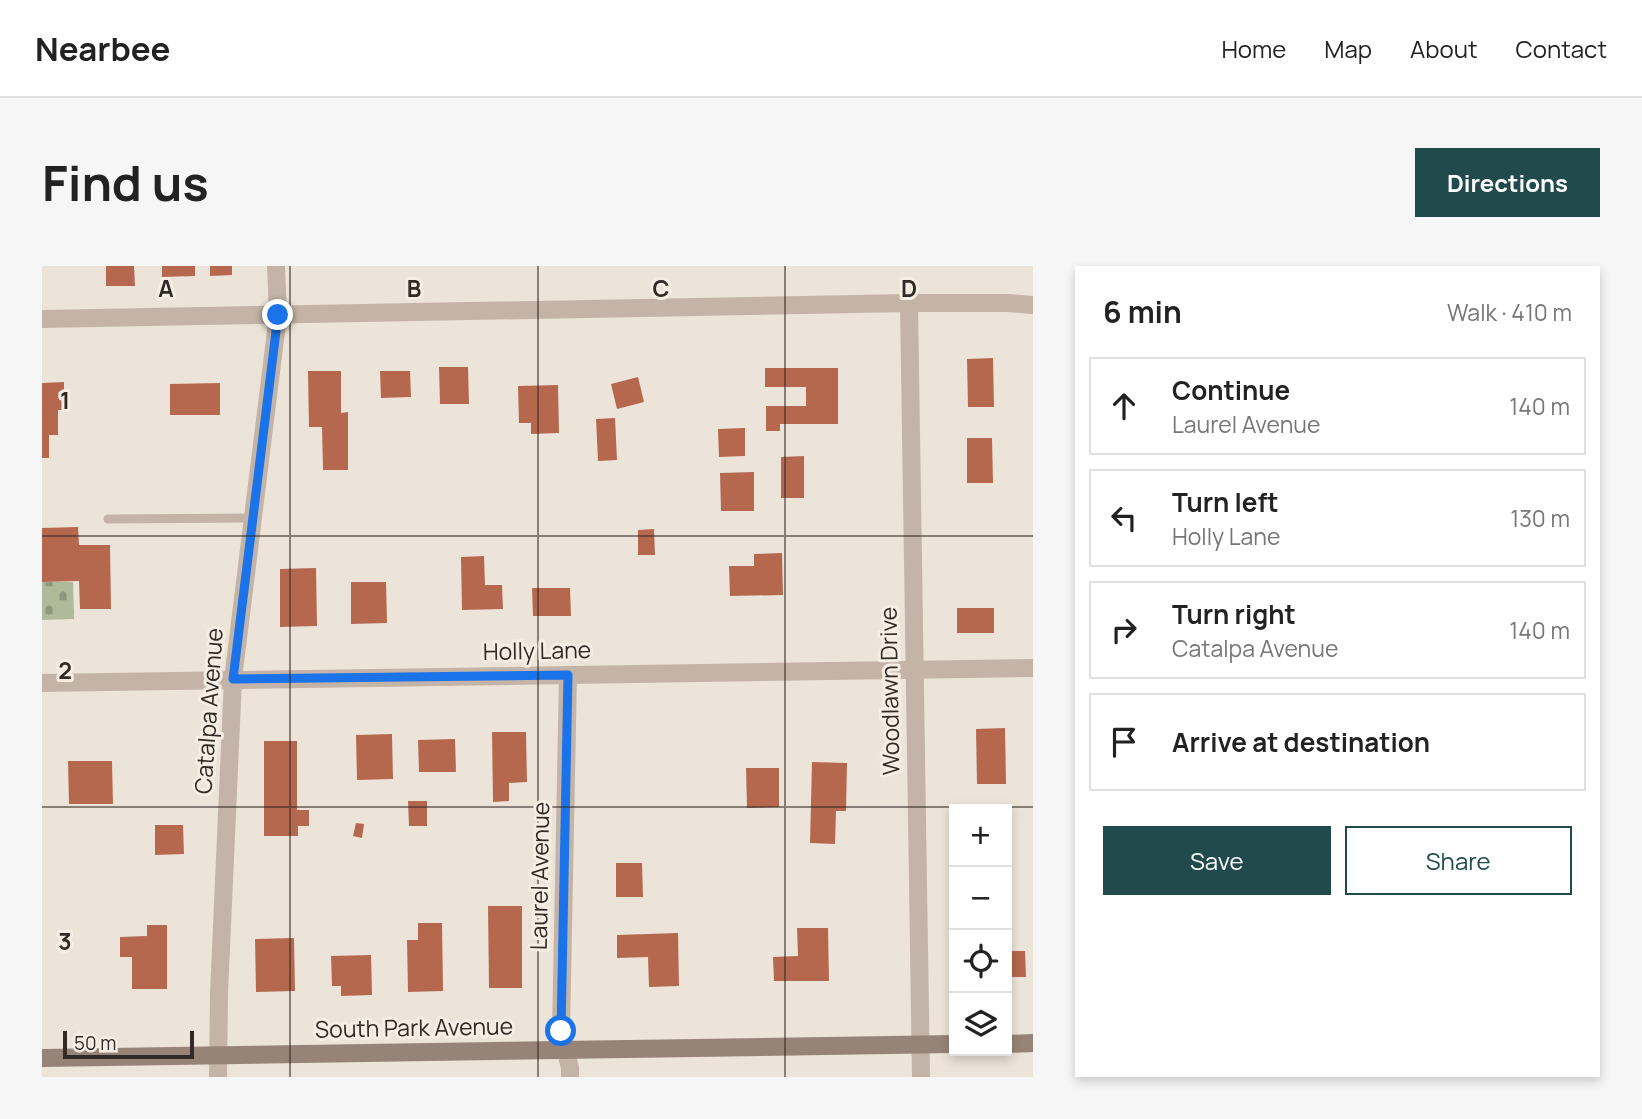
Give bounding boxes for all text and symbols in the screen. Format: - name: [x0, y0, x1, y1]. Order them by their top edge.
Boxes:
- text: Nearbee: [35, 26, 170, 71]
- text: Home: [1221, 32, 1286, 65]
- text: Map: [1324, 32, 1372, 65]
- text: About: [1410, 32, 1478, 65]
- text: Contact: [1516, 32, 1607, 65]
- button: Directions: [1415, 148, 1600, 217]
- text: Find us: [42, 149, 209, 216]
- text: A: [158, 272, 174, 304]
- text: B: [407, 272, 421, 304]
- text: C: [653, 272, 670, 304]
- text: D: [901, 272, 917, 304]
- text: 6 min: [1103, 291, 1182, 332]
- text: Walk · 410 m: [1447, 296, 1572, 328]
- route end: [262, 299, 293, 330]
- text: Continue: [1172, 372, 1290, 408]
- text: 1: [60, 384, 70, 416]
- icon: ahead: [1105, 387, 1143, 425]
- text: 140 m: [1509, 390, 1570, 422]
- text: Laurel Avenue: [1172, 408, 1320, 440]
- text: Turn left: [1172, 484, 1279, 520]
- icon: left: [1105, 499, 1143, 537]
- text: 130 m: [1510, 502, 1570, 534]
- text: Holly Lane: [1172, 520, 1280, 552]
- text: Turn right: [1172, 596, 1296, 632]
- street label: Woodlawn Drive: [872, 607, 906, 775]
- icon: right: [1105, 611, 1143, 649]
- text: 140 m: [1509, 614, 1570, 646]
- street label: Catalpa Avenue: [186, 627, 230, 795]
- text: Catalpa Avenue: [1172, 632, 1338, 664]
- street label: Holly Lane: [483, 633, 591, 667]
- text: 2: [58, 654, 72, 686]
- icon: arrive: [1105, 723, 1143, 761]
- text: Arrive at destination: [1172, 724, 1430, 760]
- street label: Laurel Avenue: [522, 802, 556, 950]
- map controls: [949, 804, 1012, 1056]
- button: +: [949, 804, 1012, 867]
- button: Save: [1103, 826, 1331, 895]
- button: Share: [1345, 826, 1572, 895]
- button: −: [949, 867, 1012, 930]
- text: 3: [58, 925, 72, 957]
- button: locate: [949, 930, 1012, 993]
- button: layers: [949, 993, 1012, 1056]
- street label: South Park Avenue: [315, 1009, 513, 1045]
- route start: [545, 1015, 576, 1046]
- scale bar: [63, 1028, 194, 1060]
- text: 50 m: [74, 1030, 116, 1056]

